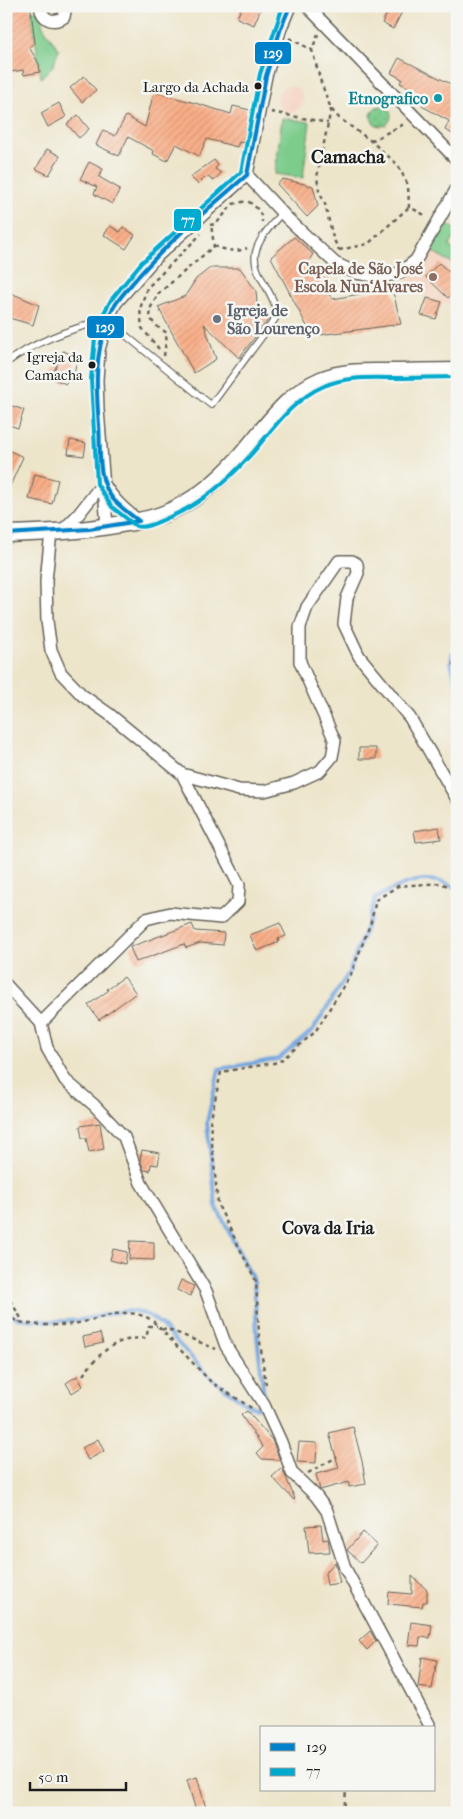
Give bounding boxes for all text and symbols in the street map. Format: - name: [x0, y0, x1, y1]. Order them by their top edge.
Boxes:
- line badge: 129: [254, 41, 292, 65]
- text: 129: [263, 45, 283, 62]
- place label: Largo da Achada: [143, 78, 250, 96]
- marker: Largo da Achada: [253, 81, 263, 91]
- place label: Etnografico: [348, 89, 428, 109]
- marker: Etnografico: [432, 92, 444, 104]
- district label: Camacha: [311, 146, 386, 168]
- line badge: 77: [173, 208, 202, 232]
- text: 77: [180, 212, 195, 229]
- place label: Capela de São José Escola Nun‘Alvares: [294, 259, 423, 296]
- marker: Capela de São José Escola Nun‘Alvares: [427, 271, 439, 283]
- place label: Igreja de São Lourenço: [227, 301, 320, 339]
- marker: Igreja de São Lourenço: [211, 313, 223, 325]
- line badge: 129: [86, 315, 125, 339]
- text: 129: [95, 319, 115, 336]
- place label: Igreja da Camacha: [25, 348, 84, 384]
- marker: Igreja da Camacha: [87, 360, 97, 370]
- district label: Cova da Iria: [282, 1218, 375, 1239]
- legend: [260, 1726, 436, 1792]
- text: 129: [306, 1738, 327, 1756]
- scale bar: [30, 1759, 126, 1791]
- text: 77: [306, 1762, 320, 1780]
- text: 50 m: [38, 1768, 69, 1786]

